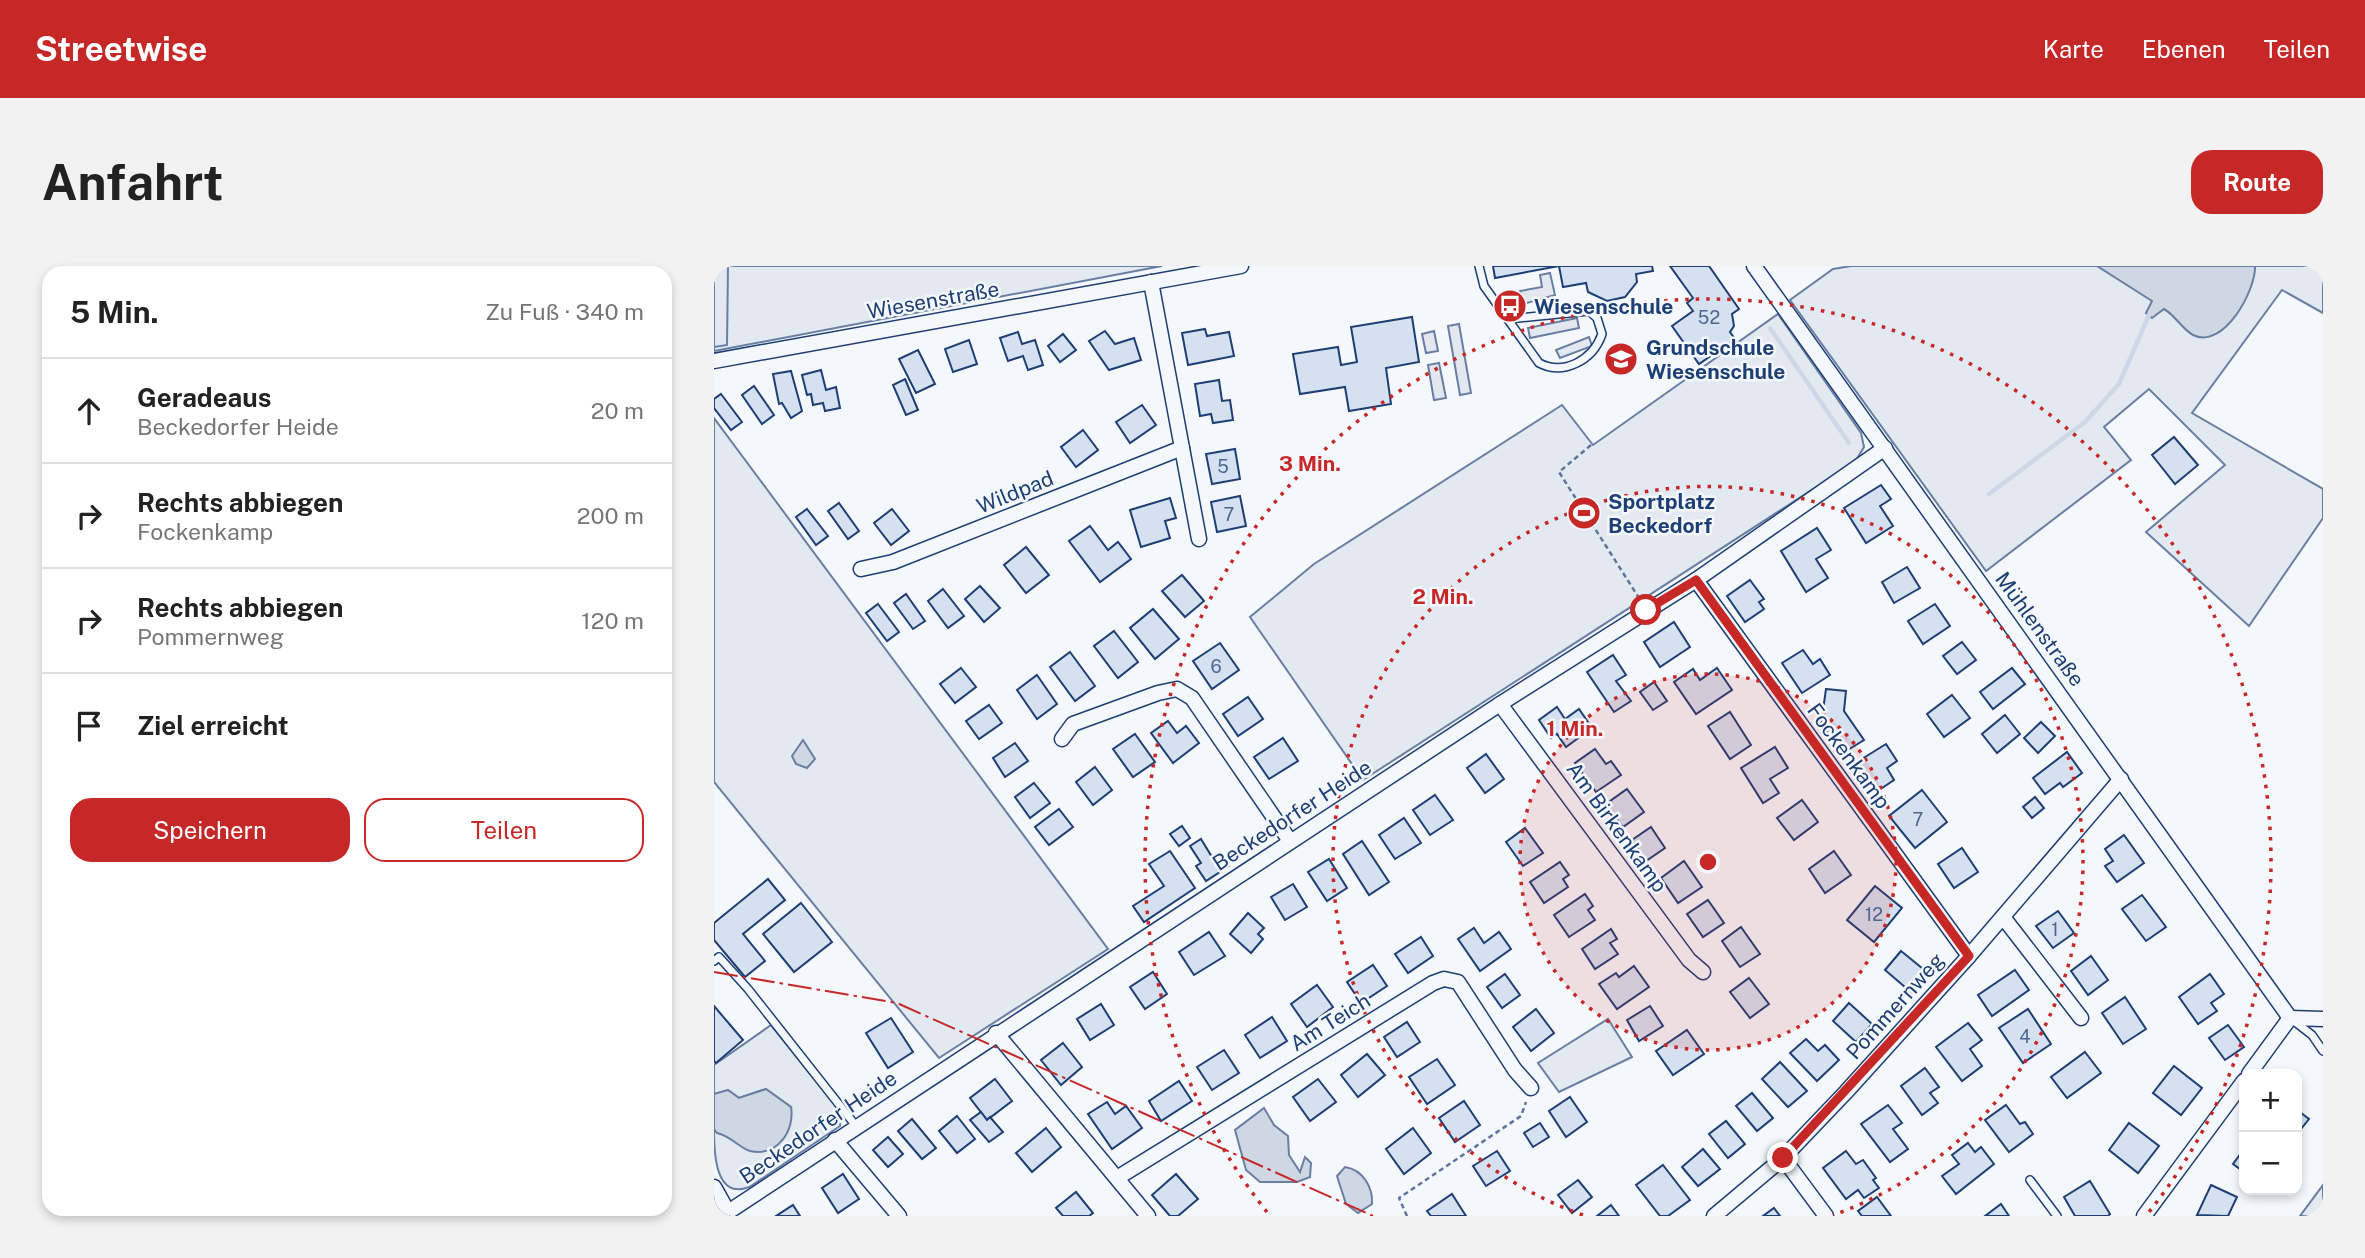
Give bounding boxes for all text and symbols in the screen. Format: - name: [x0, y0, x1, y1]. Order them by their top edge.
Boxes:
- text: Streetwise: [35, 30, 207, 68]
- text: Karte: [2043, 35, 2104, 63]
- text: Ebenen: [2142, 35, 2226, 63]
- text: Teilen: [2264, 35, 2330, 63]
- button: Route: [2191, 150, 2323, 214]
- text: Anfahrt: [42, 153, 223, 211]
- street label: Wiesenstraße: [865, 276, 1001, 324]
- bus stop icon: Wiesenschule: [1491, 287, 1529, 325]
- text: 5 Min.: [70, 294, 159, 330]
- place label: Wiesenschule: [1534, 294, 1673, 319]
- text: Zu Fuß · 340 m: [485, 298, 644, 325]
- house number: 52: [1698, 307, 1720, 328]
- place label: Grundschule Wiesenschule: [1646, 335, 1785, 384]
- school or university icon: Grundschule Wiesenschule: [1602, 340, 1640, 378]
- text: Geradeaus: [137, 382, 272, 413]
- icon: ahead: [70, 392, 108, 430]
- text: 20 m: [591, 397, 644, 424]
- text: Beckedorfer Heide: [137, 413, 339, 440]
- text: 3 Min.: [1279, 451, 1341, 476]
- house number: 5: [1217, 456, 1229, 477]
- street label: Wildpad: [973, 465, 1057, 519]
- text: Rechts abbiegen: [137, 487, 343, 518]
- place label: Sportplatz Beckedorf: [1608, 489, 1715, 538]
- sports icon: Sportplatz Beckedorf: [1565, 494, 1603, 532]
- icon: right: [70, 497, 108, 535]
- text: 200 m: [577, 502, 644, 529]
- house number: 7: [1224, 504, 1234, 525]
- text: Fockenkamp: [137, 518, 273, 545]
- street label: Mühlenstraße: [1990, 567, 2090, 691]
- text: 2 Min.: [1412, 584, 1474, 609]
- text: Rechts abbiegen: [137, 592, 343, 623]
- route start: [1630, 594, 1661, 625]
- icon: right: [70, 602, 108, 640]
- text: 120 m: [581, 607, 644, 634]
- text: Pommernweg: [137, 623, 284, 650]
- house number: 6: [1210, 656, 1222, 677]
- street label: Fockenkamp: [1802, 698, 1896, 814]
- icon: arrive: [70, 707, 108, 745]
- text: Ziel erreicht: [137, 710, 289, 741]
- text: 1 Min.: [1547, 716, 1603, 741]
- street label: Beckedorfer Heide: [1208, 754, 1376, 876]
- street label: Am Birkenkamp: [1561, 757, 1673, 897]
- button: Speichern: [70, 798, 350, 862]
- button: Teilen: [364, 798, 644, 862]
- house number: 7: [1913, 809, 1923, 830]
- centre of rings: [1696, 850, 1720, 874]
- house number: 12: [1865, 904, 1883, 925]
- house number: 1: [2051, 919, 2059, 940]
- street label: Pommernweg: [1841, 948, 1949, 1064]
- street label: Am Teich: [1285, 988, 1375, 1056]
- house number: 4: [2019, 1026, 2031, 1047]
- street label: Beckedorfer Heide: [735, 1065, 901, 1189]
- map controls: [2239, 1069, 2302, 1195]
- button: +: [2239, 1069, 2302, 1132]
- button: −: [2239, 1132, 2302, 1195]
- route end: [1767, 1142, 1798, 1173]

